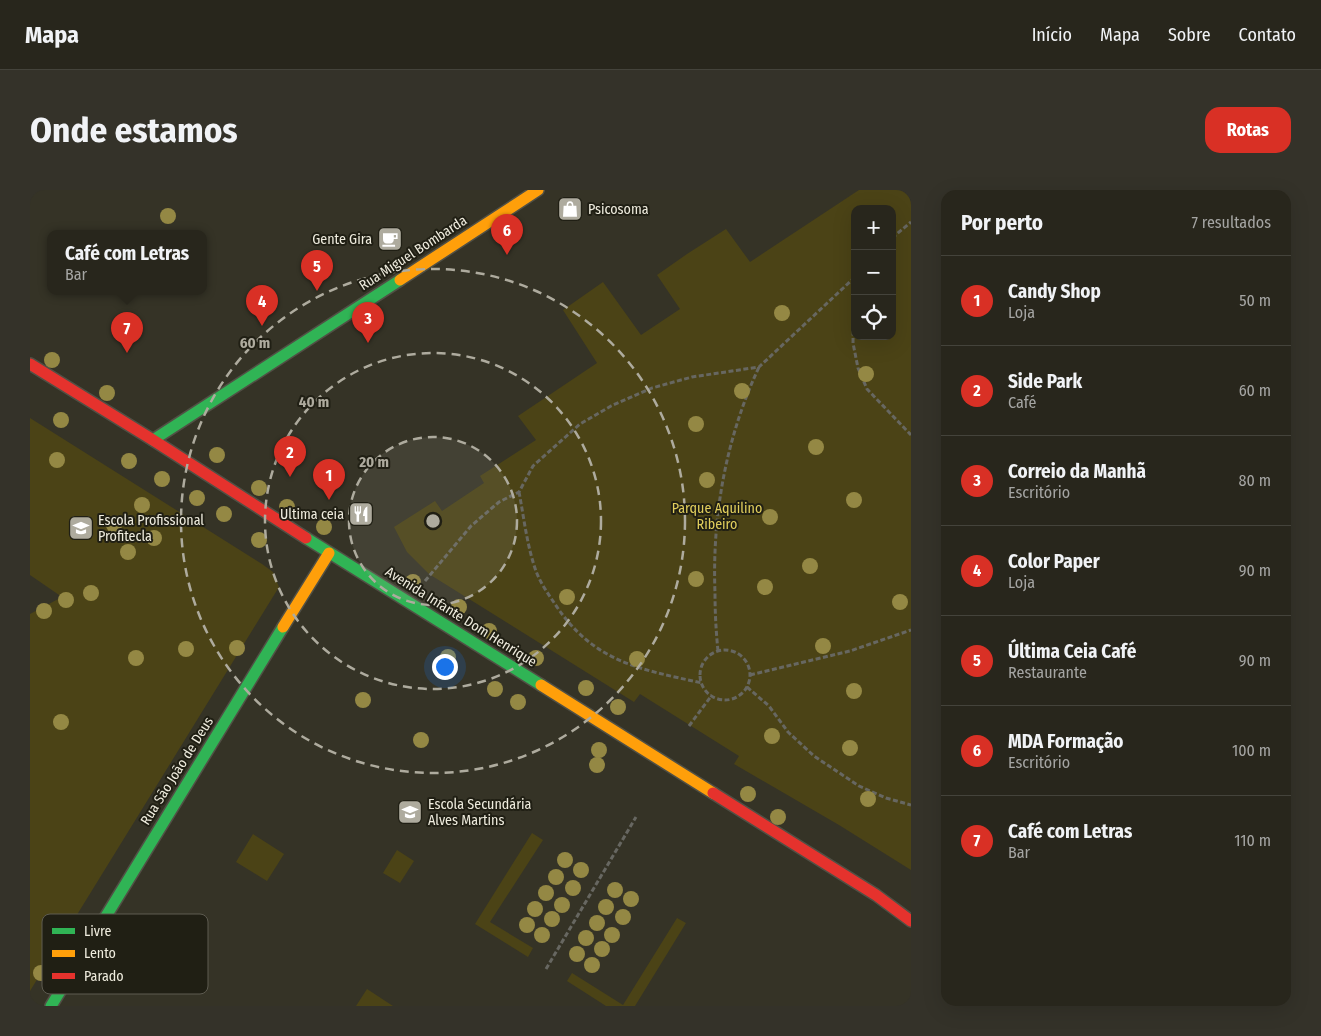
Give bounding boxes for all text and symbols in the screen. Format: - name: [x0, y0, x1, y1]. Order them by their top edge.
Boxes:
- text: Mapa: [25, 21, 79, 49]
- text: Início: [1032, 24, 1072, 46]
- text: Mapa: [1100, 24, 1140, 46]
- text: Sobre: [1168, 24, 1211, 46]
- text: Contato: [1239, 24, 1296, 46]
- button: Rotas: [1205, 107, 1291, 153]
- text: Onde estamos: [30, 109, 238, 151]
- shop icon: Psicosoma: [557, 196, 583, 222]
- place label: Psicosoma: [588, 201, 649, 218]
- map controls: [851, 205, 896, 340]
- button: +: [851, 205, 896, 250]
- text: Por perto: [961, 210, 1043, 236]
- street label: Rua Miguel Bombarda: [356, 212, 470, 294]
- text: 7 resultados: [1192, 213, 1271, 232]
- pin: 6: [491, 214, 523, 255]
- cafe icon: Gente Gira: [377, 226, 403, 252]
- popup: [47, 230, 207, 295]
- place label: Gente Gira: [312, 231, 372, 248]
- text: Café com Letras: [65, 242, 189, 265]
- pin: 5: [301, 250, 333, 291]
- button: −: [851, 250, 896, 295]
- text: Bar: [65, 265, 87, 284]
- text: Candy Shop: [1008, 280, 1101, 303]
- pin: 4: [246, 285, 278, 326]
- text: 1: [974, 291, 980, 310]
- text: 50 m: [1239, 291, 1271, 310]
- button: locate: [851, 295, 896, 340]
- pin: 3: [352, 302, 384, 343]
- text: Loja: [1008, 303, 1035, 322]
- pin: 7: [111, 312, 143, 353]
- text: 60 m: [240, 334, 270, 352]
- text: Side Park: [1008, 370, 1082, 393]
- text: 2: [973, 381, 981, 400]
- text: 60 m: [1239, 381, 1271, 400]
- text: 40 m: [299, 393, 329, 411]
- text: Café: [1008, 393, 1036, 412]
- pin: 2: [274, 436, 306, 477]
- text: 20 m: [358, 453, 389, 471]
- pin: 1: [313, 459, 345, 500]
- text: Correio da Manhã: [1008, 460, 1146, 483]
- text: 3: [973, 471, 981, 490]
- text: 80 m: [1239, 471, 1271, 490]
- text: Escritório: [1008, 483, 1070, 502]
- park label: Parque Aquilino Ribeiro: [672, 500, 762, 533]
- restaurant icon: Ultima ceia: [348, 501, 374, 527]
- place label: Ultima ceia: [280, 506, 344, 523]
- place label: Escola Profissional Profitecla: [98, 512, 204, 545]
- centre of rings: [424, 512, 442, 530]
- school or university icon: Escola Profissional Profitecla: [68, 515, 94, 541]
- text: Color Paper: [1008, 550, 1100, 573]
- text: 4: [973, 561, 981, 580]
- text: 90 m: [1239, 561, 1271, 580]
- street label: Avenida Infante Dom Henrique: [382, 563, 540, 671]
- text: Loja: [1008, 573, 1035, 592]
- text: Última Ceia Café: [1008, 640, 1136, 663]
- text: 5: [973, 651, 981, 670]
- text: 90 m: [1239, 651, 1271, 670]
- your location: [432, 654, 458, 680]
- text: Restaurante: [1008, 663, 1087, 682]
- street label: Rua São João de Deus: [137, 714, 217, 828]
- text: MDA Formação: [1008, 730, 1124, 753]
- text: 6: [973, 741, 981, 760]
- text: 100 m: [1232, 741, 1271, 760]
- text: Escritório: [1008, 753, 1070, 772]
- place label: Escola Secundária Alves Martins: [428, 796, 532, 829]
- school or university icon: Escola Secundária Alves Martins: [397, 799, 423, 825]
- text: Café com Letras: [1008, 820, 1132, 843]
- text: 7: [974, 831, 980, 850]
- text: 110 m: [1234, 831, 1271, 850]
- text: Bar: [1008, 843, 1030, 862]
- legend: [42, 914, 208, 994]
- text: Livre: [84, 923, 111, 940]
- text: Lento: [84, 945, 116, 962]
- text: Parado: [84, 968, 124, 985]

